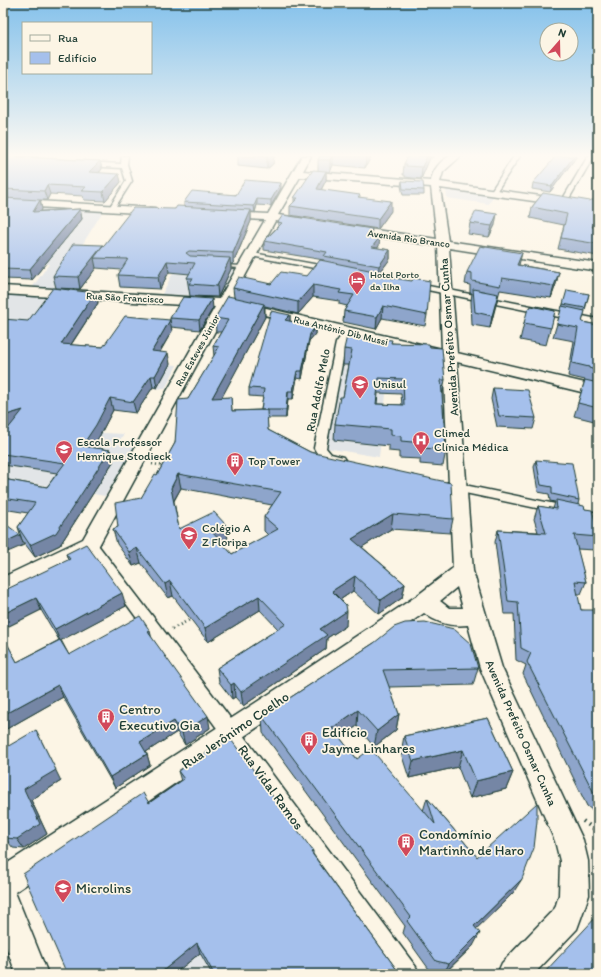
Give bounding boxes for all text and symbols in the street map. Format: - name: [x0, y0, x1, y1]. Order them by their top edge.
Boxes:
- legend: [22, 22, 152, 74]
- north arrow: [539, 22, 579, 62]
- text: N: [557, 26, 568, 40]
- text: Rua: [58, 31, 78, 45]
- text: Edifício: [58, 51, 97, 65]
- street label: Avenida Rio Branco: [367, 226, 451, 251]
- street label: Avenida Prefeito Osmar Cunha: [436, 257, 462, 416]
- place label: Hotel Porto da Ilha: [370, 268, 419, 293]
- hotel icon: Hotel Porto da Ilha: [347, 270, 367, 295]
- street label: Rua São Francisco: [86, 289, 164, 306]
- street label: Rua Esteves Júnior: [172, 312, 223, 389]
- street label: Rua Antônio Dib Mussi: [292, 312, 389, 349]
- street label: Rua Adolfo Melo: [303, 347, 333, 433]
- school or university icon: Unisul: [350, 374, 370, 399]
- place label: Unisul: [373, 377, 407, 391]
- place label: Climed Clínica Médica: [434, 426, 509, 454]
- hospital icon: Climed Clínica Médica: [411, 430, 431, 455]
- place label: Escola Professor Henrique Stodieck: [77, 435, 172, 463]
- school or university icon: Escola Professor Henrique Stodieck: [54, 439, 74, 464]
- building icon: Top Tower: [225, 451, 245, 476]
- place label: Top Tower: [248, 454, 301, 468]
- place label: Colégio A Z Floripa: [202, 521, 251, 549]
- school or university icon: Colégio A Z Floripa: [179, 525, 199, 550]
- street label: Avenida Prefeito Osmar Cunha: [482, 658, 560, 809]
- street label: Rua Jerônimo Coelho: [178, 688, 292, 773]
- place label: Centro Executivo Gia: [119, 701, 201, 734]
- building icon: Centro Executivo Gia: [96, 707, 116, 732]
- place label: Edifício Jayme Linhares: [322, 724, 415, 757]
- building icon: Edifício Jayme Linhares: [299, 730, 319, 755]
- street label: Rua Vidal Ramos: [234, 742, 307, 833]
- place label: Condomínio Martinho de Haro: [419, 826, 524, 859]
- building icon: Condomínio Martinho de Haro: [396, 832, 416, 857]
- school or university icon: Microlins: [53, 878, 73, 903]
- place label: Microlins: [76, 880, 131, 897]

